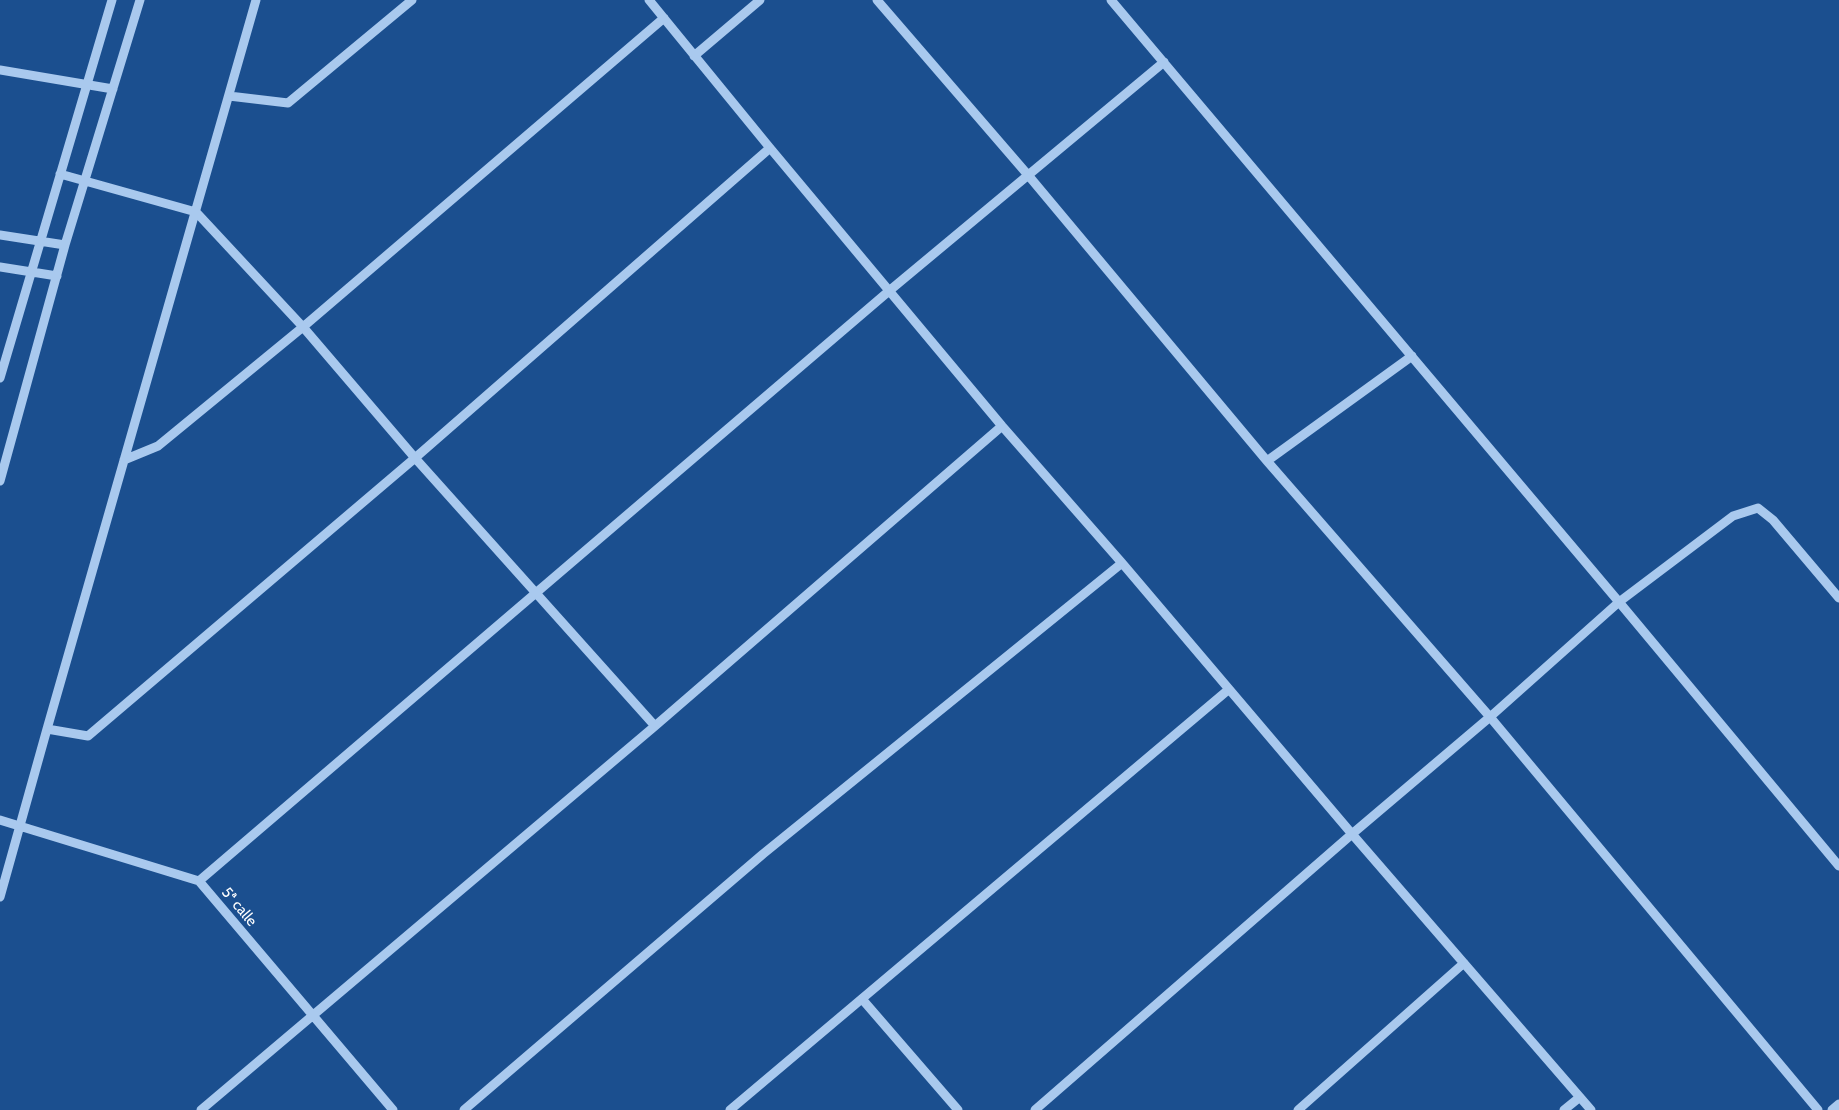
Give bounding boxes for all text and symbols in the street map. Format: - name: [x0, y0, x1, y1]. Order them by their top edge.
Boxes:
- street label: 5ª calle: [218, 884, 260, 930]

